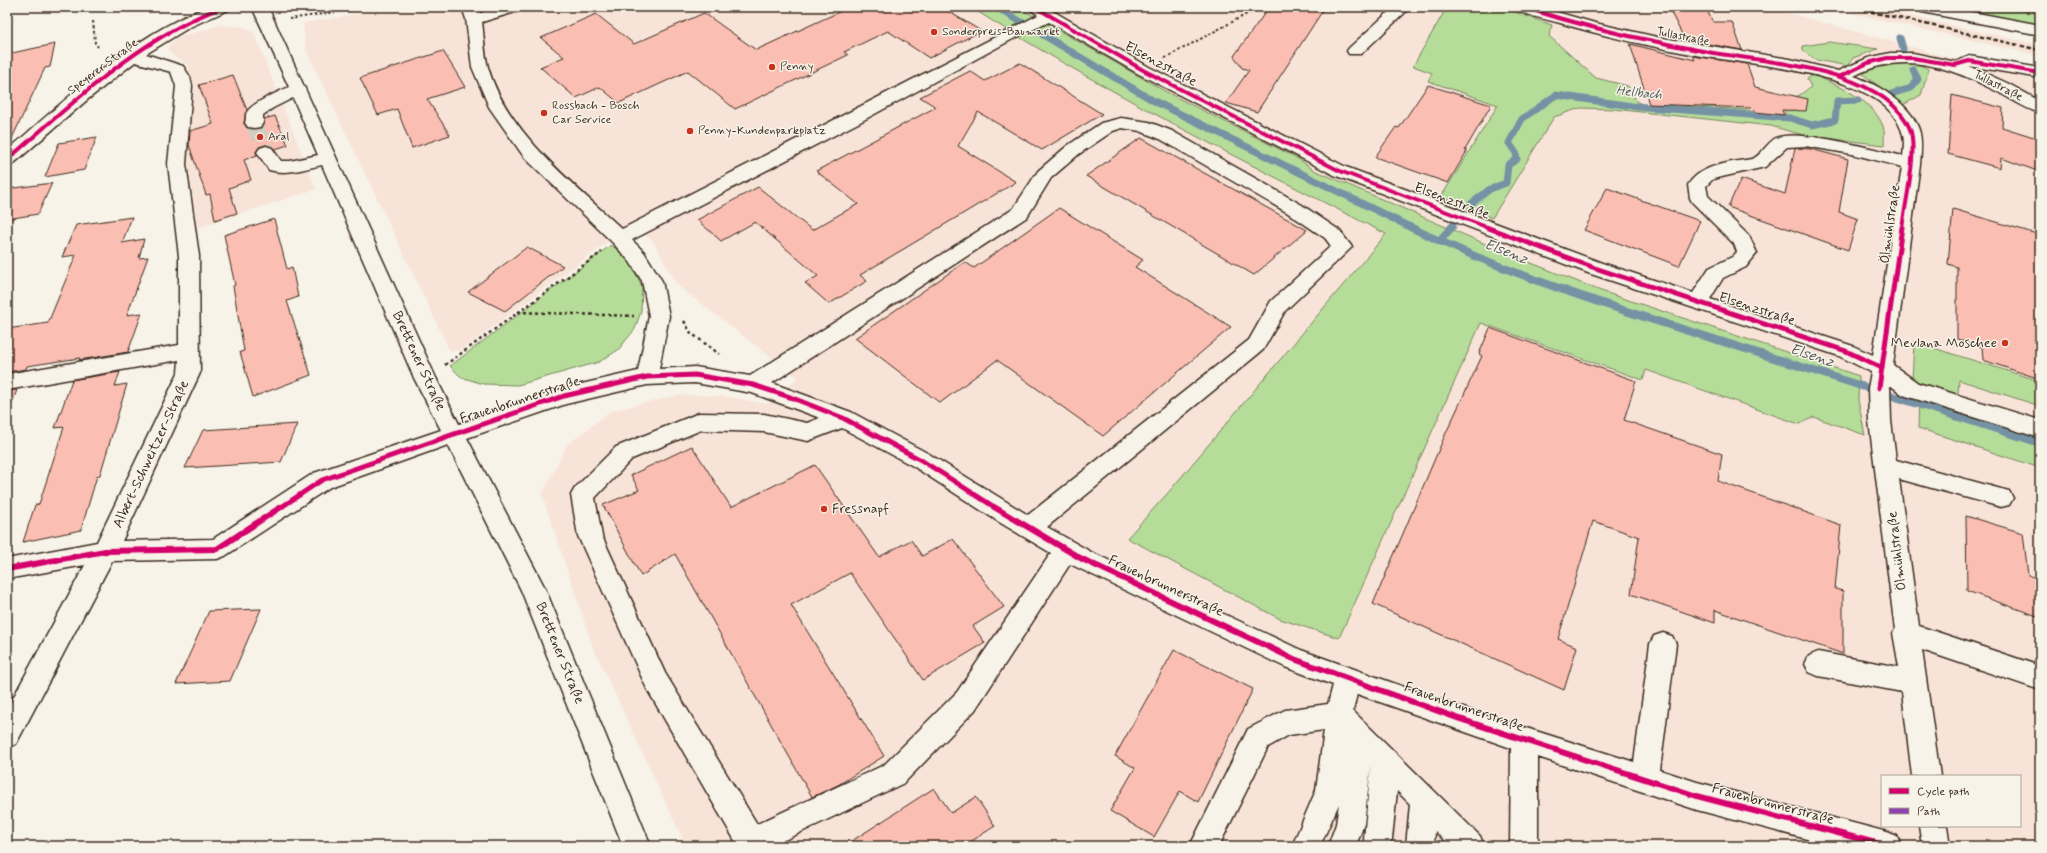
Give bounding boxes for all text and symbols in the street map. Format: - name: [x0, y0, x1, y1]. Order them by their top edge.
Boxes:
- place label: Sonderpreis-Baumarkt: [942, 24, 1060, 40]
- street label: Tullastraße: [1655, 24, 1711, 50]
- marker: Sonderpreis-Baumarkt: [929, 27, 939, 37]
- street label: Speyerer Straße: [65, 35, 142, 99]
- street label: Elsenzstraße: [1122, 37, 1200, 91]
- place label: Penny: [780, 59, 814, 75]
- marker: Penny: [767, 62, 777, 72]
- street label: Tullastraße: [1970, 67, 2026, 105]
- water label: Hellbach: [1615, 82, 1663, 104]
- place label: Rossbach - Bosch Car Service: [552, 98, 640, 128]
- marker: Rossbach - Bosch Car Service: [539, 108, 549, 118]
- place label: Penny-Kundenparkplatz: [698, 123, 826, 139]
- marker: Penny-Kundenparkplatz: [685, 126, 695, 136]
- place label: Aral: [268, 129, 289, 145]
- marker: Aral: [255, 132, 265, 142]
- street label: Elsenzstraße: [1412, 178, 1492, 224]
- street label: Ölmühlstraße: [1876, 183, 1904, 265]
- water label: Elsenz: [1481, 235, 1531, 270]
- street label: Elsenzstraße: [1716, 288, 1798, 330]
- street label: Brettener Straße: [388, 308, 450, 414]
- place label: Mevlana Moschee: [1891, 334, 1997, 352]
- marker: Mevlana Moschee: [2000, 338, 2010, 348]
- water label: Elsenz: [1787, 340, 1837, 373]
- street label: Frauenbrunnerstraße: [458, 372, 583, 428]
- street label: Albert-Schweitzer-Straße: [109, 377, 193, 531]
- place label: Fressnapf: [832, 500, 889, 518]
- marker: Fressnapf: [819, 504, 829, 514]
- street label: Ölmühlstraße: [1883, 510, 1911, 592]
- street label: Frauenbrunnerstraße: [1105, 551, 1227, 621]
- street label: Brettener Straße: [531, 600, 589, 707]
- street label: Frauenbrunnerstraße: [1402, 678, 1526, 736]
- legend: [1881, 775, 2021, 827]
- street label: Frauenbrunnerstraße: [1710, 779, 1836, 829]
- text: Cycle path: [1917, 784, 1969, 800]
- text: Path: [1917, 804, 1940, 820]

